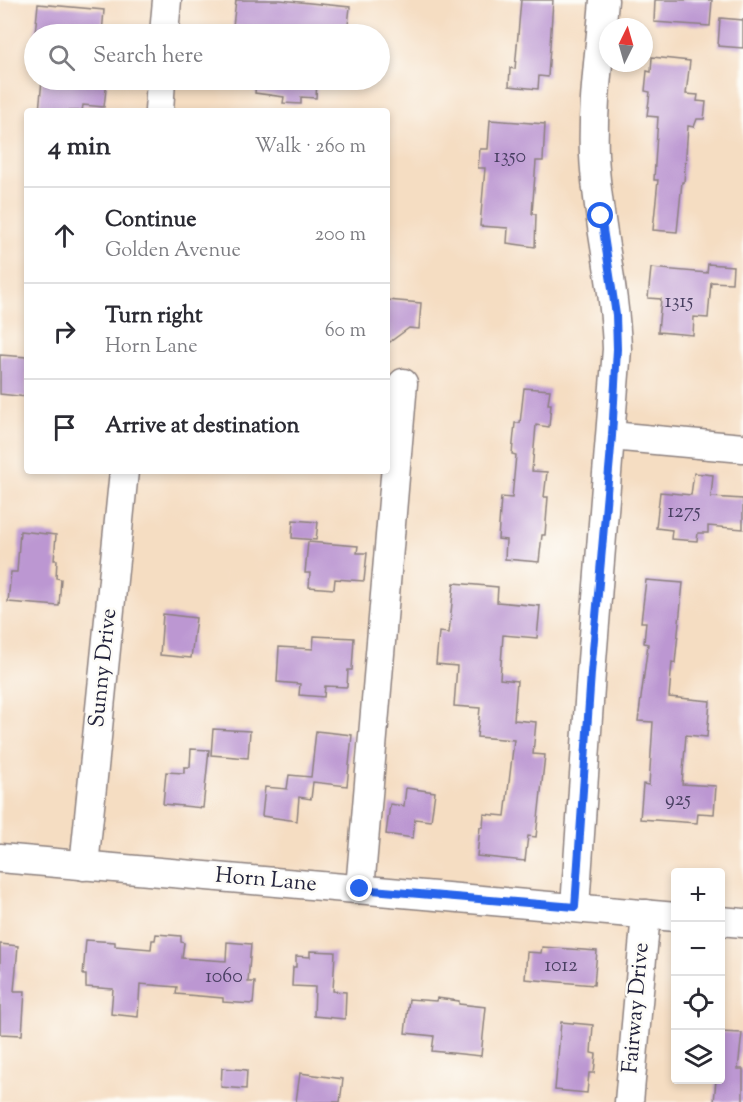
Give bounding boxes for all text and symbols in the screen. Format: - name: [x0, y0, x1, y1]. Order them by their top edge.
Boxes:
- north arrow: [599, 18, 653, 72]
- search box: [24, 24, 390, 90]
- icon: search: [45, 41, 78, 74]
- text: Search here: [93, 41, 203, 73]
- text: 4 min: [48, 129, 111, 166]
- text: Walk · 260 m: [255, 133, 366, 162]
- house number: 1350: [494, 143, 526, 172]
- route start: [587, 202, 613, 228]
- text: Continue: [105, 205, 196, 237]
- icon: ahead: [48, 219, 81, 252]
- text: 200 m: [315, 221, 366, 250]
- text: Golden Avenue: [105, 237, 241, 266]
- house number: 1315: [665, 288, 693, 317]
- text: Turn right: [105, 301, 202, 333]
- icon: right: [48, 315, 81, 348]
- text: 60 m: [325, 317, 366, 346]
- text: Horn Lane: [105, 333, 198, 362]
- icon: arrive: [48, 411, 81, 444]
- text: Arrive at destination: [105, 411, 300, 443]
- house number: 1275: [667, 498, 701, 527]
- street label: Sunny Drive: [82, 607, 126, 729]
- house number: 925: [665, 786, 691, 815]
- street label: Horn Lane: [214, 861, 318, 901]
- map controls: [671, 868, 725, 1084]
- button: +: [671, 868, 725, 922]
- route end: [346, 875, 372, 901]
- button: −: [671, 922, 725, 976]
- street label: Fairway Drive: [615, 941, 659, 1075]
- house number: 1012: [544, 952, 578, 981]
- house number: 1060: [205, 963, 243, 992]
- button: locate: [671, 976, 725, 1030]
- button: layers: [671, 1030, 725, 1084]

